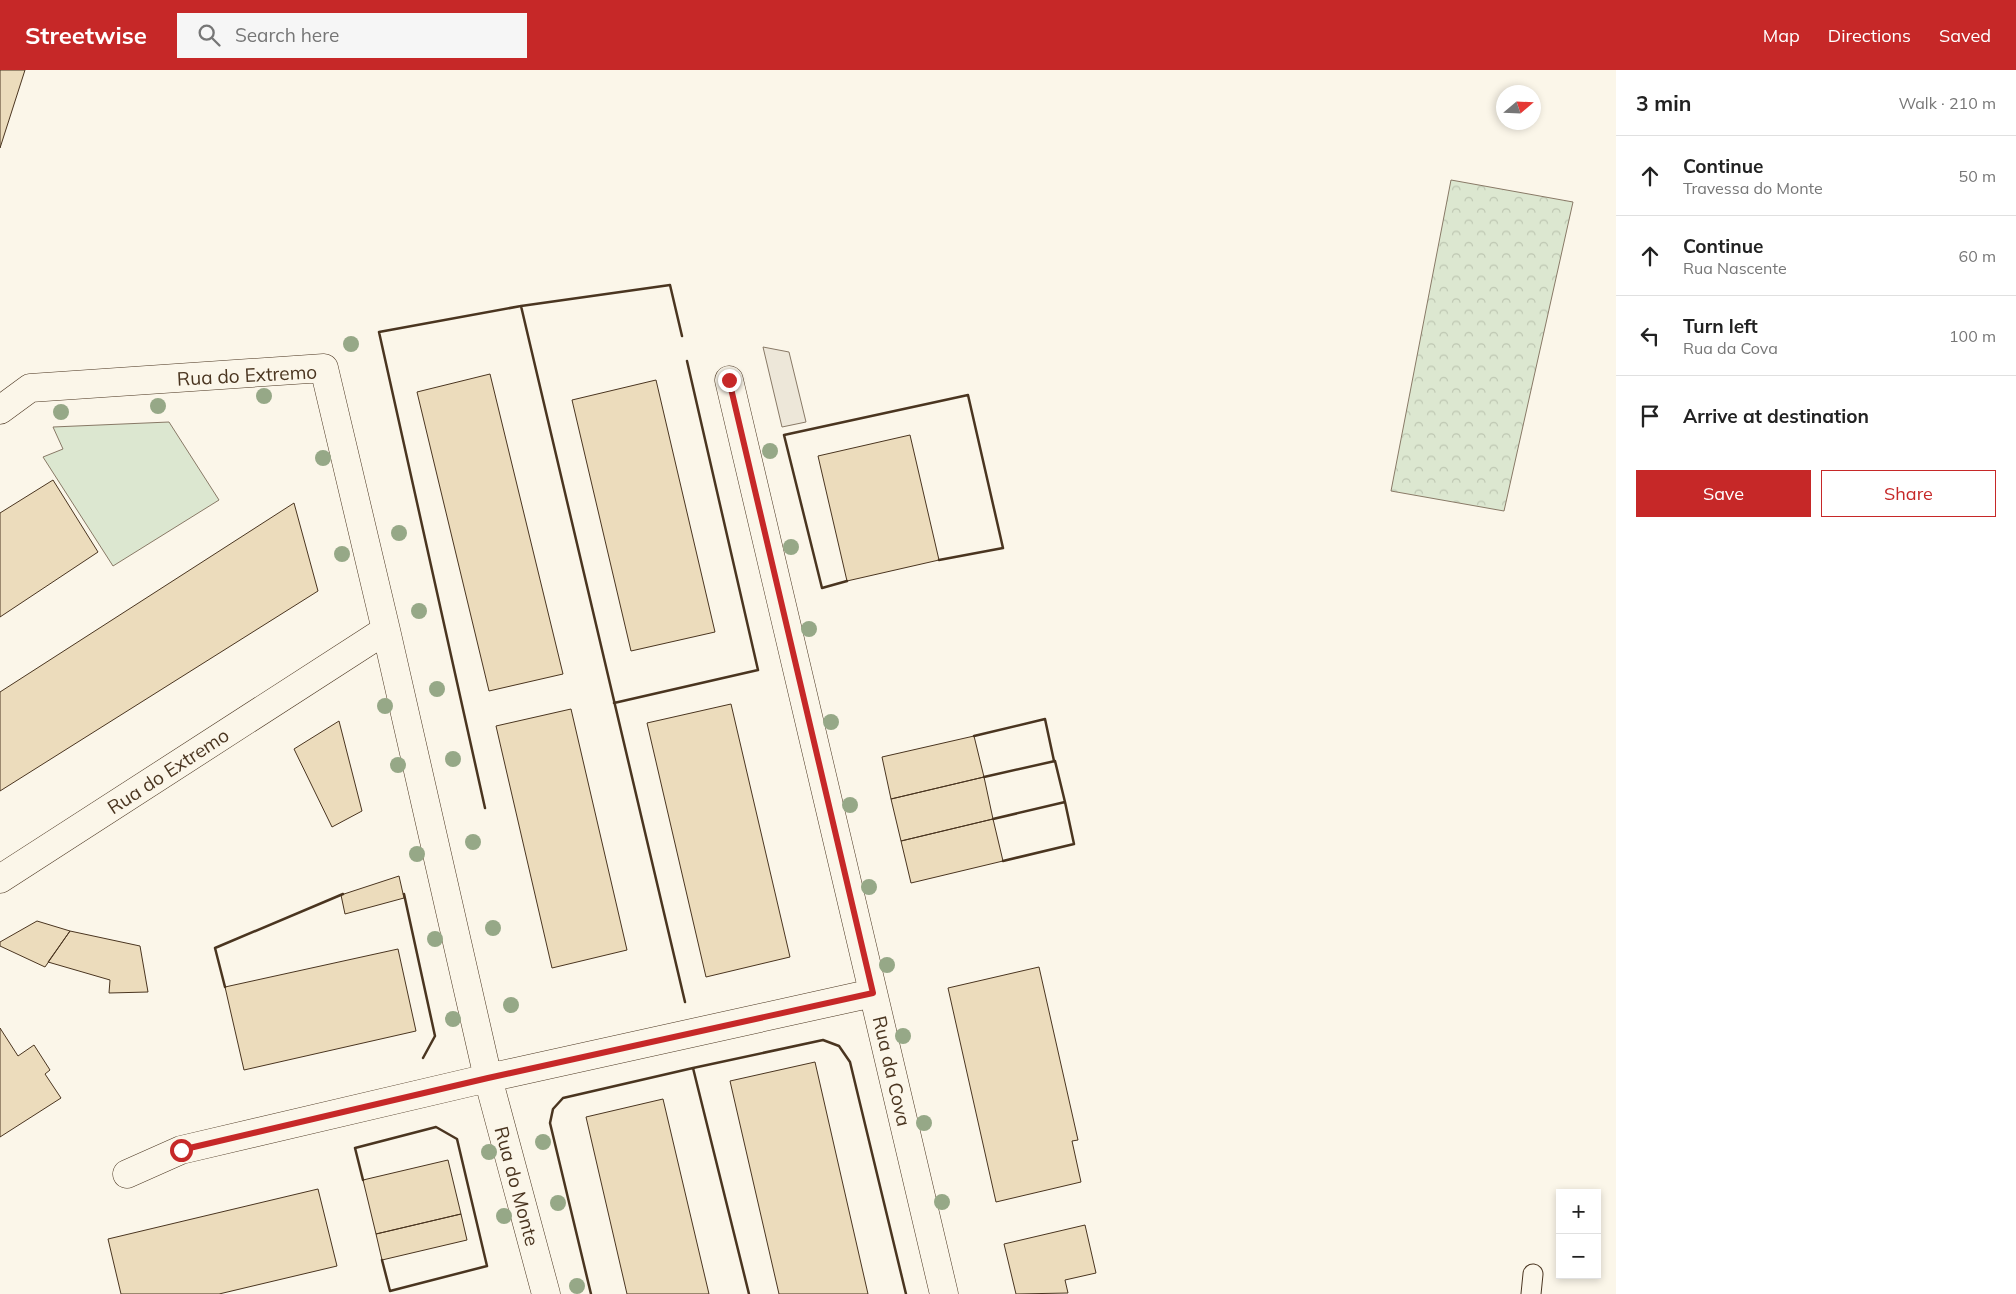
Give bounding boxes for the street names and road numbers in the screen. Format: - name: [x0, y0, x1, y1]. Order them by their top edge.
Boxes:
- street label: Rua do Extremo: [176, 359, 318, 391]
- street label: Rua do Extremo: [103, 723, 233, 819]
- street label: Rua da Cova: [868, 1013, 916, 1129]
- street label: Rua do Monte: [490, 1124, 544, 1248]

